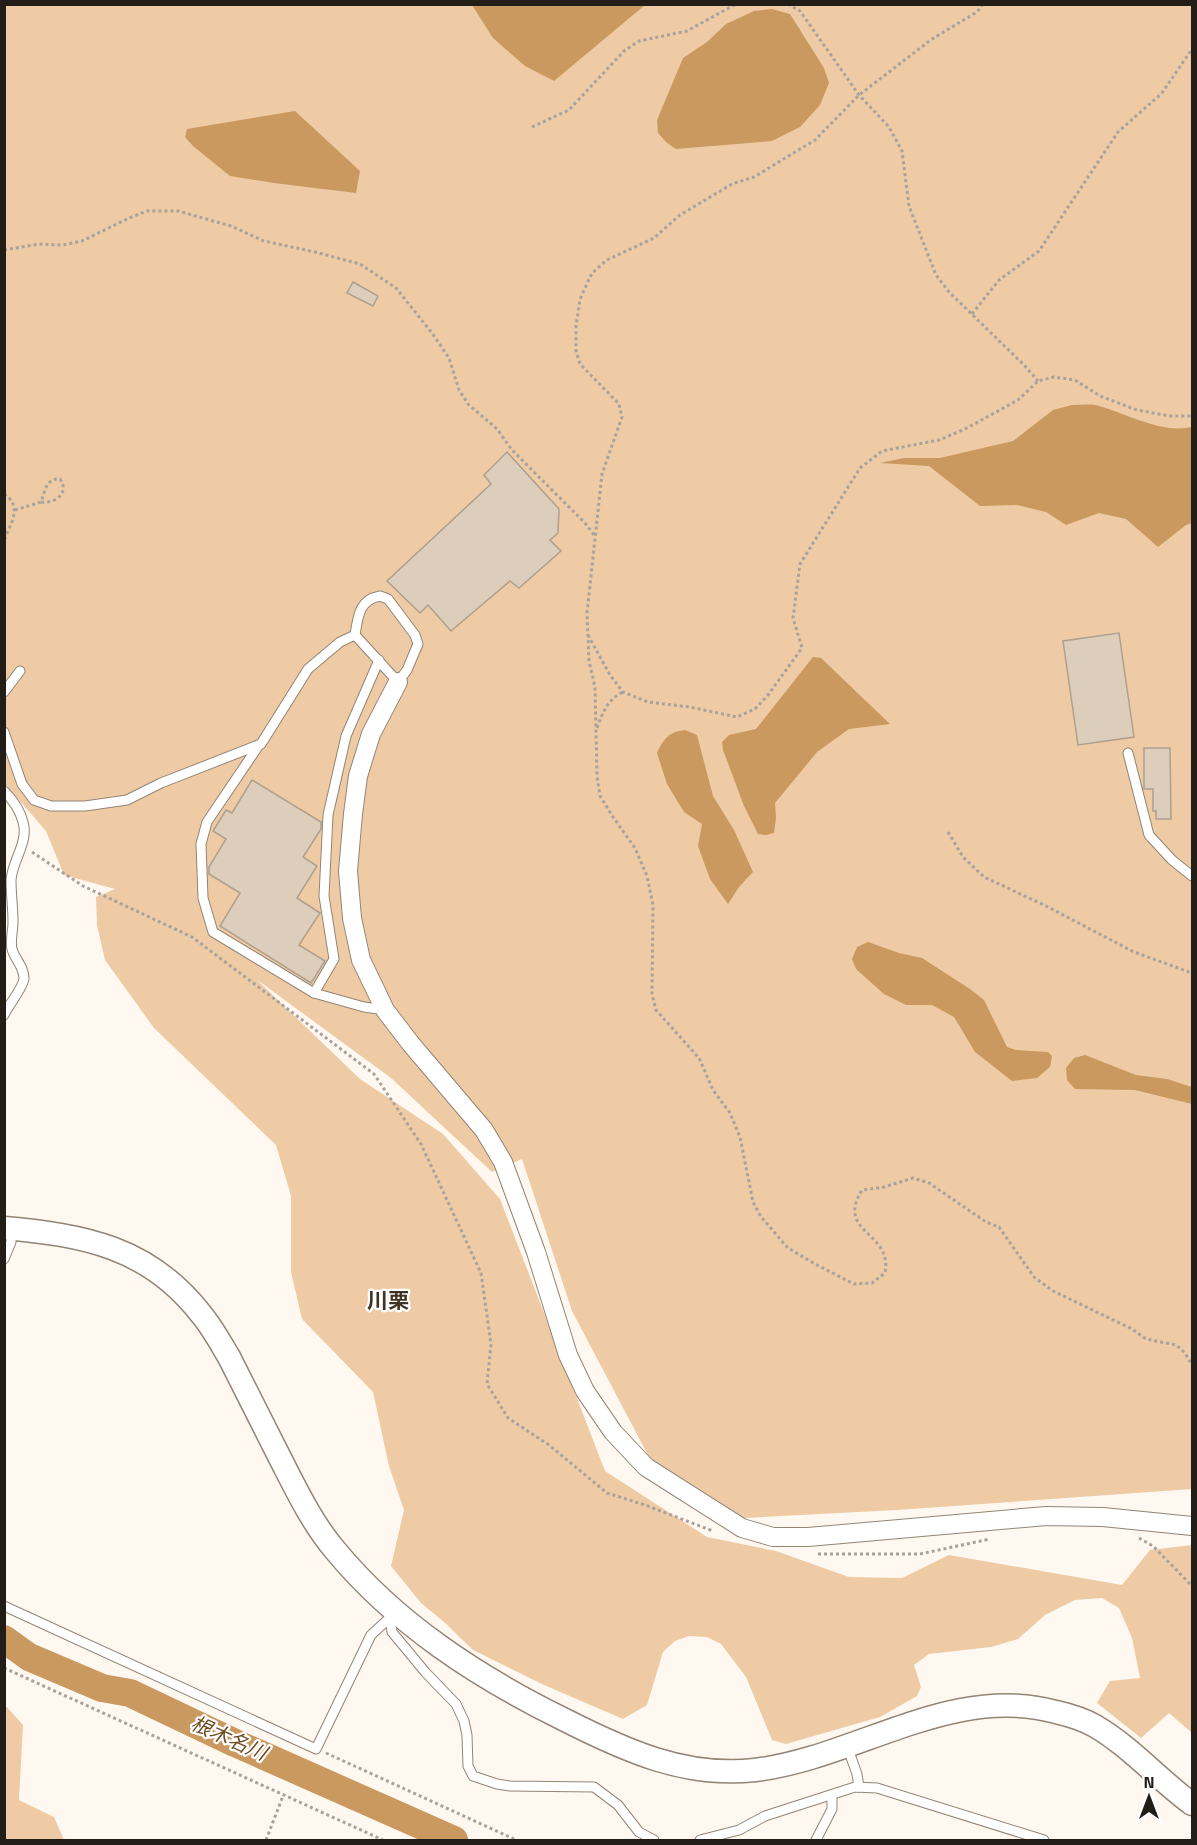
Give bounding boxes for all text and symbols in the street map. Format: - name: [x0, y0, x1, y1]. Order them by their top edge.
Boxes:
- district label: 川栗: [367, 1284, 409, 1316]
- water label: 根木名川: [186, 1707, 274, 1769]
- north arrow: [1119, 1767, 1179, 1827]
- text: N: [1143, 1770, 1155, 1794]

